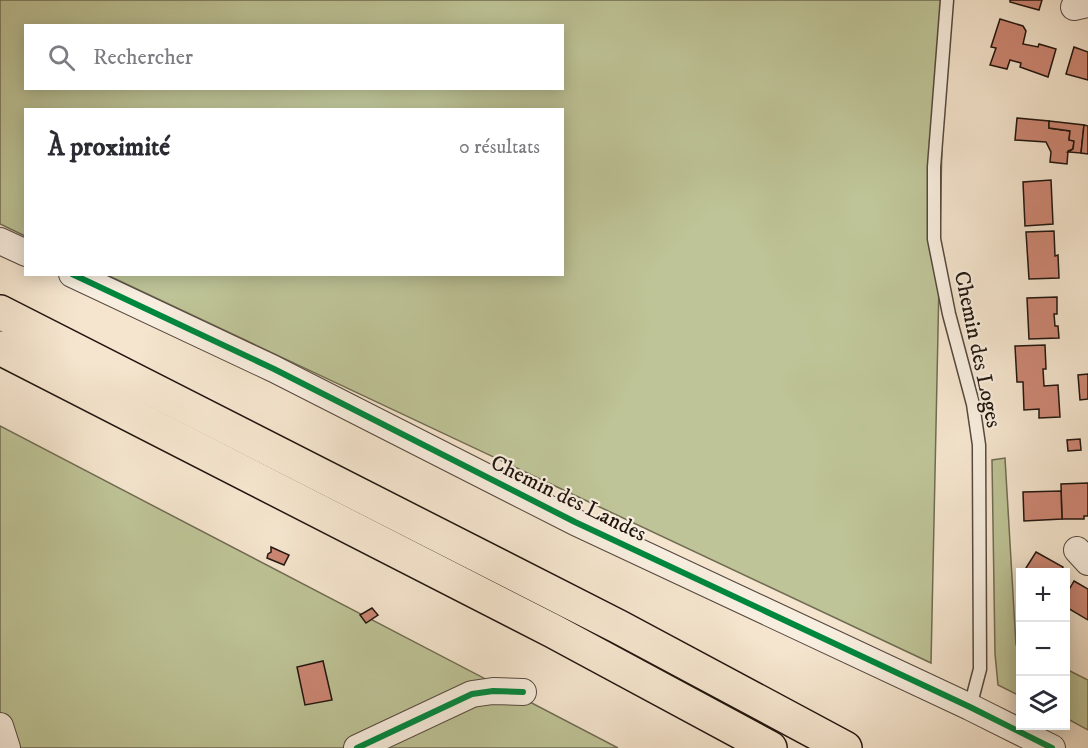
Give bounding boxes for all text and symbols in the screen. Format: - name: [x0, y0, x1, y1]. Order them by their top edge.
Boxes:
- search box: [24, 24, 564, 90]
- icon: search: [45, 41, 78, 74]
- text: Rechercher: [93, 44, 193, 71]
- text: À proximité: [48, 131, 170, 164]
- text: 0 résultats: [459, 135, 540, 160]
- street label: Chemin des Loges: [948, 268, 1007, 430]
- street label: Chemin des Landes: [486, 449, 651, 548]
- map controls: [1016, 568, 1070, 730]
- button: +: [1016, 568, 1070, 622]
- button: −: [1016, 622, 1070, 676]
- button: layers: [1016, 676, 1070, 730]

